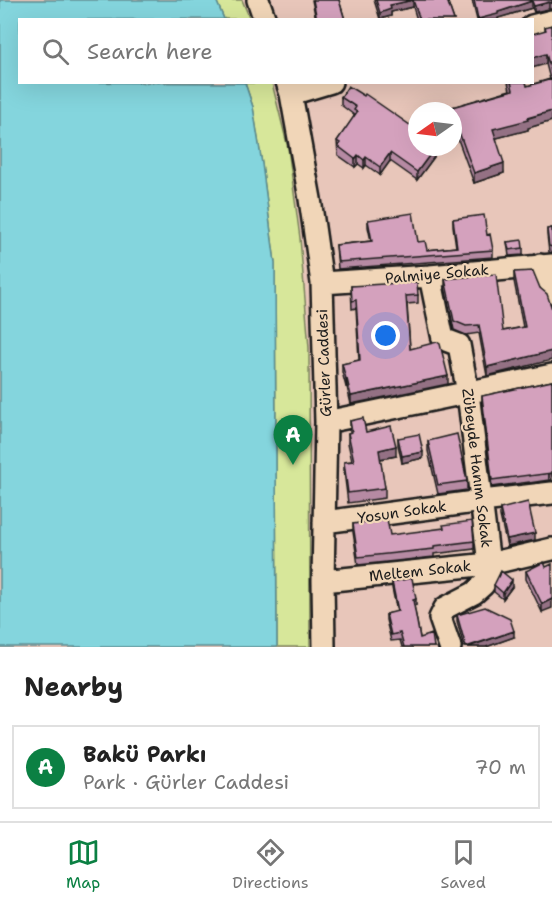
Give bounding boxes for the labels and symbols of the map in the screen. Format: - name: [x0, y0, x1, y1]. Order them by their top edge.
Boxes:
- north arrow: [408, 102, 462, 156]
- street label: Palmiye Sokak: [384, 260, 490, 288]
- street label: Gürler Caddesi: [312, 309, 336, 417]
- your location: [371, 321, 400, 350]
- street label: Zübeyde Hanım Sokak: [457, 387, 497, 549]
- pin: A: [274, 416, 312, 465]
- street label: Yosun Sokak: [356, 496, 448, 528]
- street label: Meltem Sokak: [368, 556, 472, 586]

